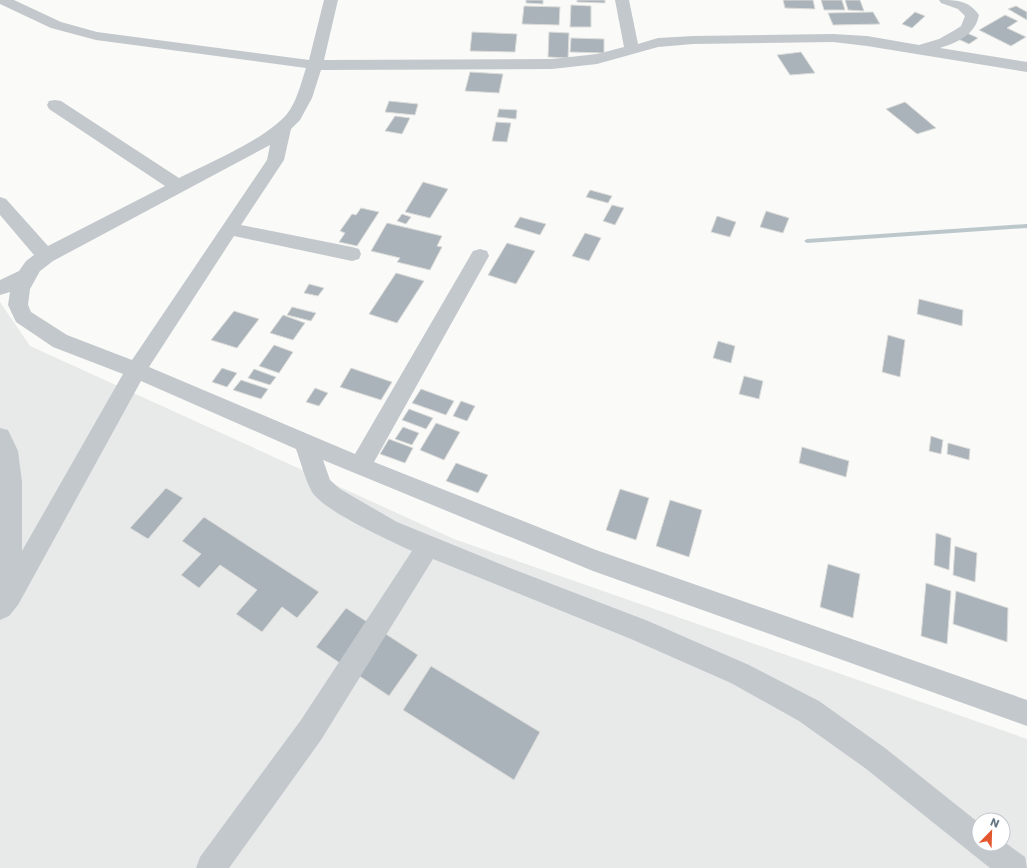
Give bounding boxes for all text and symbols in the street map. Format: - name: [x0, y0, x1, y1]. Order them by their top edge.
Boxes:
- north arrow: [971, 812, 1011, 852]
- text: N: [988, 814, 1002, 832]

